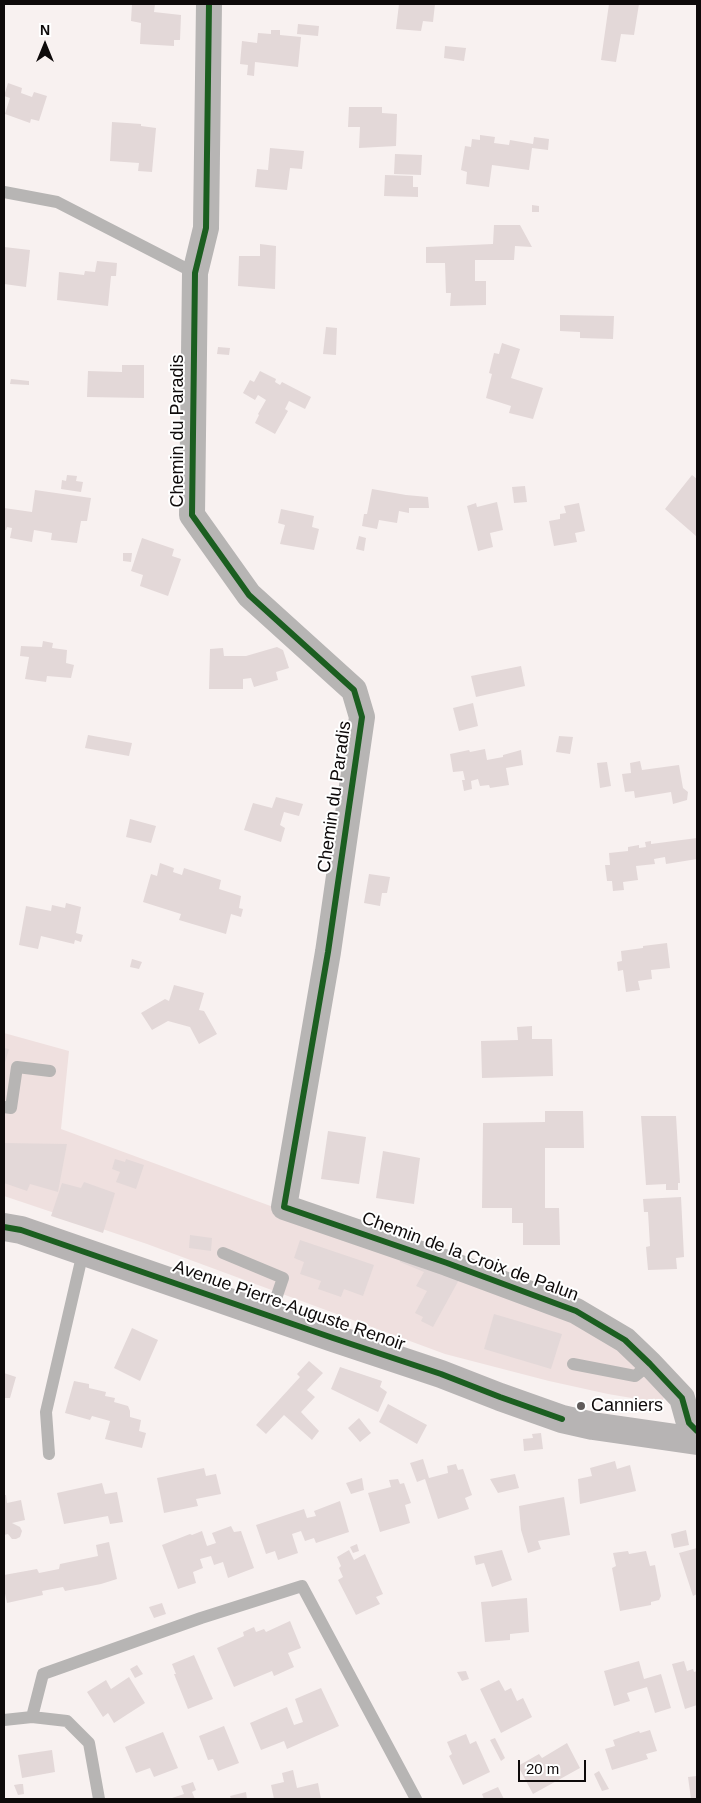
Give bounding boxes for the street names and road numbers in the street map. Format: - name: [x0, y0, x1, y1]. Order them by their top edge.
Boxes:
- street label: Chemin du Paradis: [167, 354, 189, 508]
- street label: Chemin du Paradis: [314, 720, 356, 874]
- street label: Chemin de la Croix de Palun: [359, 1208, 581, 1306]
- street label: Avenue Pierre-Auguste Renoir: [170, 1256, 408, 1356]

